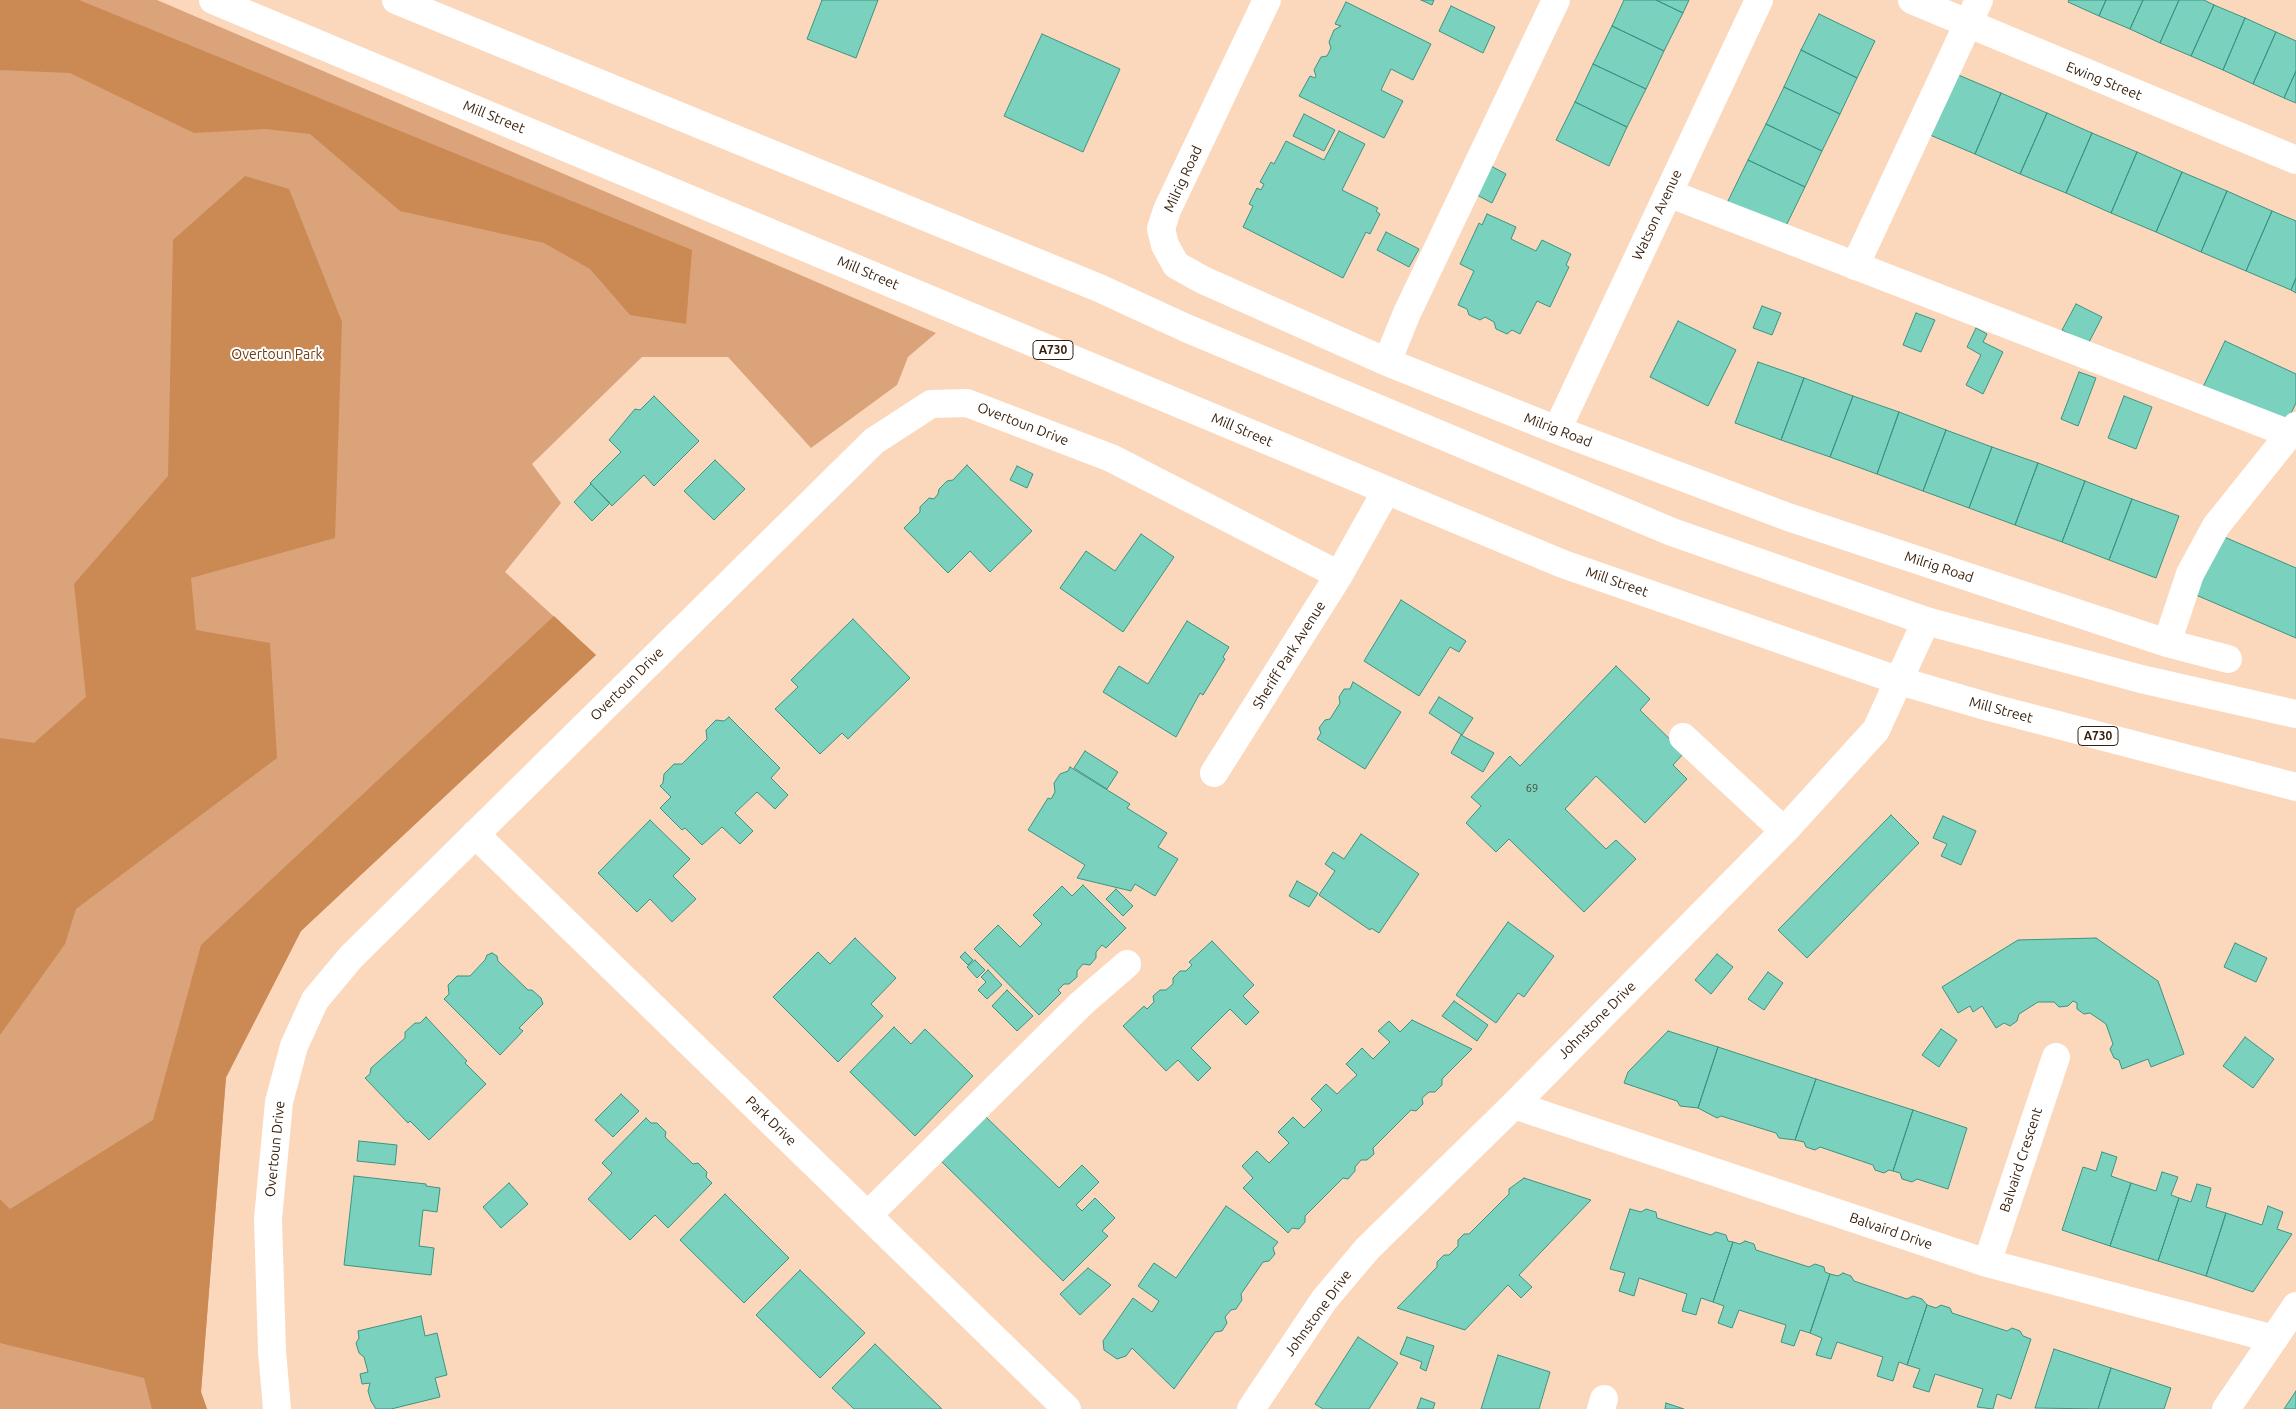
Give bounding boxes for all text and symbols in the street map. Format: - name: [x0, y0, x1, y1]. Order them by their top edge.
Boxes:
- street label: Ewing Street: [2064, 58, 2144, 104]
- street label: Mill Street: [461, 97, 527, 137]
- street label: Milrig Road: [1160, 143, 1206, 215]
- street label: Watson Avenue: [1629, 167, 1685, 263]
- street label: Mill Street: [835, 253, 901, 293]
- road number: A730: [1033, 340, 1073, 360]
- park label: Overtoun Park: [231, 346, 323, 362]
- street label: Overtoun Drive: [975, 399, 1071, 449]
- street label: Milrig Road: [1522, 409, 1594, 451]
- street label: Mill Street: [1209, 410, 1275, 450]
- street label: Milrig Road: [1902, 548, 1976, 586]
- street label: Mill Street: [1583, 563, 1651, 601]
- street label: Sheriff Park Avenue: [1249, 598, 1329, 712]
- street label: Overtoun Drive: [587, 644, 667, 724]
- street label: Mill Street: [1967, 693, 2035, 727]
- road number: A730: [2078, 726, 2118, 746]
- house number: 69: [1526, 781, 1538, 795]
- street label: Johnstone Drive: [1555, 978, 1639, 1062]
- street label: Park Drive: [742, 1093, 800, 1149]
- street label: Overtoun Drive: [262, 1100, 288, 1198]
- street label: Balvaird Crescent: [1996, 1105, 2046, 1215]
- street label: Balvaird Drive: [1847, 1209, 1935, 1253]
- street label: Johnstone Drive: [1281, 1266, 1355, 1360]

